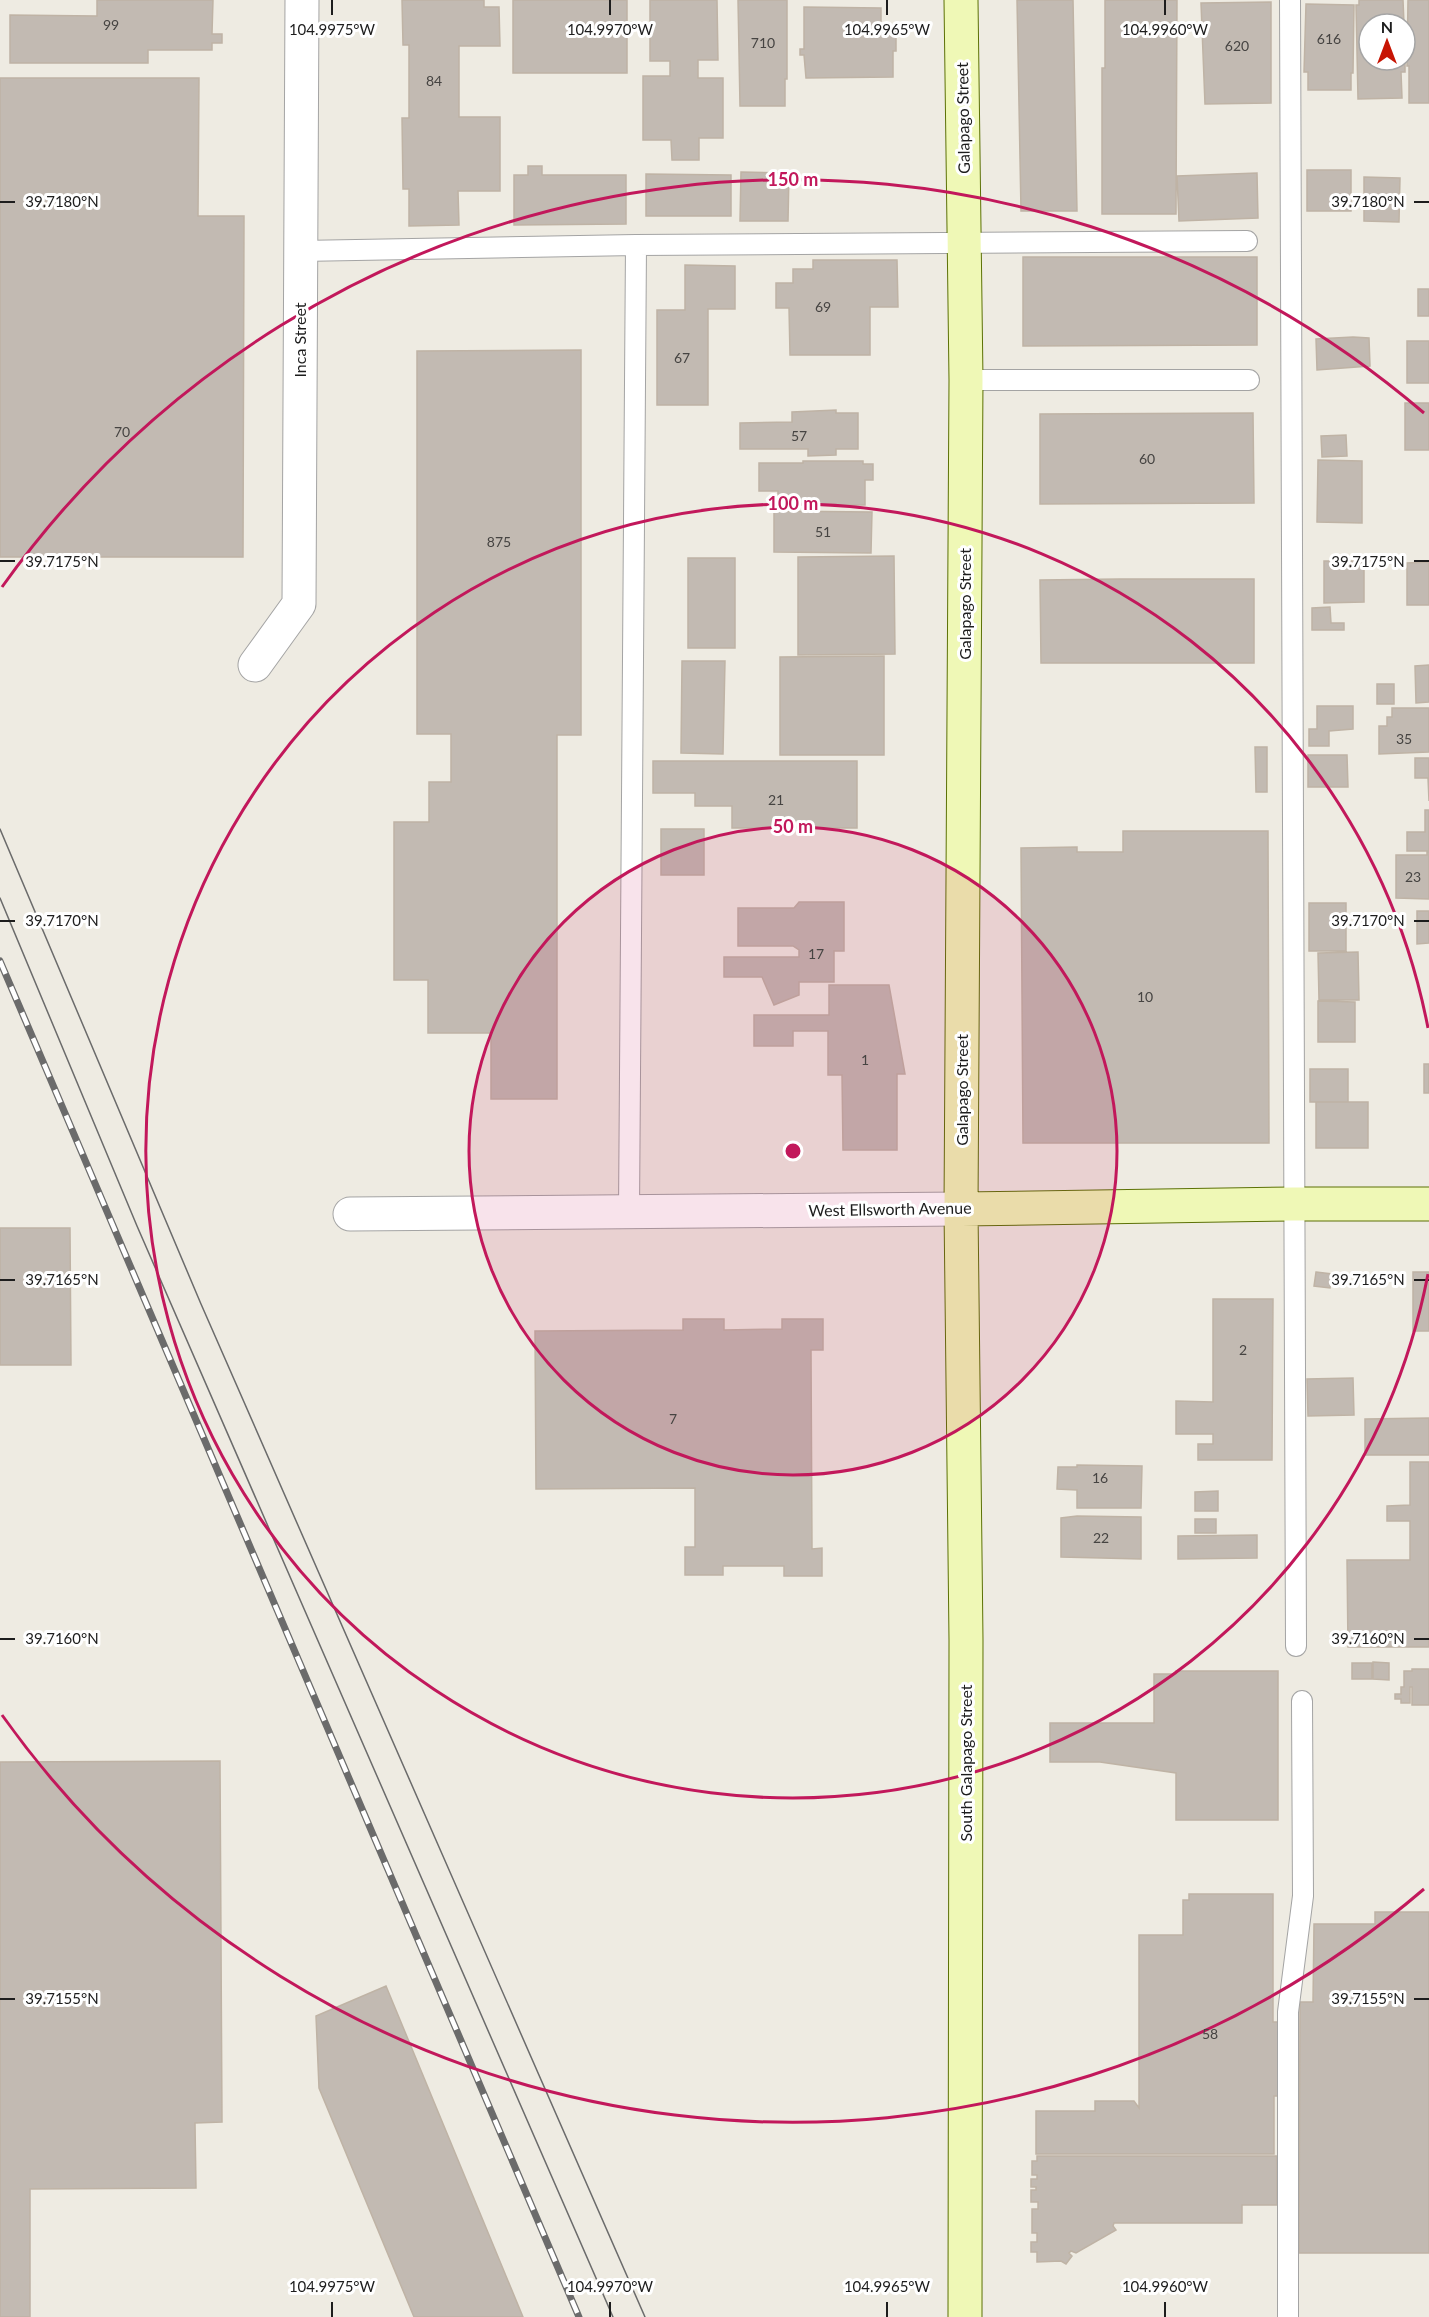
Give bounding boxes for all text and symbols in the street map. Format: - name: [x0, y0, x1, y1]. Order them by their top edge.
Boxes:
- north arrow: [1357, 12, 1417, 72]
- house number: 99: [103, 16, 119, 33]
- text: N: [1381, 17, 1393, 36]
- text: 104.9975°W: [289, 20, 376, 38]
- text: 104.9970°W: [567, 20, 654, 38]
- text: 104.9965°W: [844, 20, 931, 38]
- text: 104.9960°W: [1122, 20, 1209, 38]
- house number: 616: [1317, 30, 1341, 47]
- house number: 710: [751, 34, 775, 51]
- house number: 620: [1225, 37, 1249, 54]
- street label: Galapago Street: [952, 62, 973, 174]
- house number: 84: [426, 72, 442, 89]
- text: 150 m: [768, 168, 818, 190]
- text: 39.7180°N: [25, 192, 99, 210]
- text: 39.7180°N: [1331, 192, 1405, 210]
- house number: 69: [815, 298, 831, 315]
- street label: Inca Street: [290, 302, 309, 378]
- house number: 67: [674, 349, 690, 366]
- house number: 70: [114, 423, 130, 440]
- house number: 57: [791, 427, 807, 444]
- house number: 60: [1139, 450, 1155, 467]
- text: 100 m: [768, 492, 818, 514]
- house number: 51: [815, 523, 831, 540]
- house number: 875: [487, 533, 511, 550]
- street label: Galapago Street: [955, 548, 974, 660]
- text: 39.7175°N: [25, 552, 99, 570]
- text: 39.7175°N: [1331, 552, 1405, 570]
- house number: 35: [1396, 730, 1412, 747]
- house number: 21: [768, 791, 784, 808]
- text: 50 m: [773, 815, 813, 837]
- house number: 23: [1405, 868, 1421, 885]
- text: 39.7170°N: [25, 911, 99, 929]
- text: 39.7170°N: [1331, 911, 1405, 929]
- house number: 17: [808, 945, 824, 962]
- house number: 10: [1137, 988, 1153, 1005]
- street label: Galapago Street: [952, 1034, 971, 1146]
- house number: 1: [861, 1051, 869, 1068]
- centre of rings: [783, 1141, 803, 1161]
- street label: West Ellsworth Avenue: [808, 1198, 972, 1219]
- text: 39.7165°N: [25, 1270, 99, 1288]
- text: 39.7165°N: [1331, 1270, 1405, 1288]
- house number: 2: [1239, 1341, 1247, 1358]
- house number: 7: [669, 1410, 677, 1427]
- house number: 16: [1092, 1469, 1108, 1486]
- house number: 22: [1093, 1529, 1109, 1546]
- text: 39.7160°N: [25, 1629, 99, 1647]
- text: 39.7160°N: [1331, 1629, 1405, 1647]
- street label: South Galapago Street: [956, 1684, 975, 1842]
- text: 39.7155°N: [25, 1989, 99, 2007]
- text: 39.7155°N: [1331, 1989, 1405, 2007]
- house number: 58: [1202, 2025, 1218, 2042]
- text: 104.9975°W: [289, 2277, 376, 2295]
- text: 104.9970°W: [567, 2277, 654, 2295]
- text: 104.9965°W: [844, 2277, 931, 2295]
- text: 104.9960°W: [1122, 2277, 1209, 2295]

